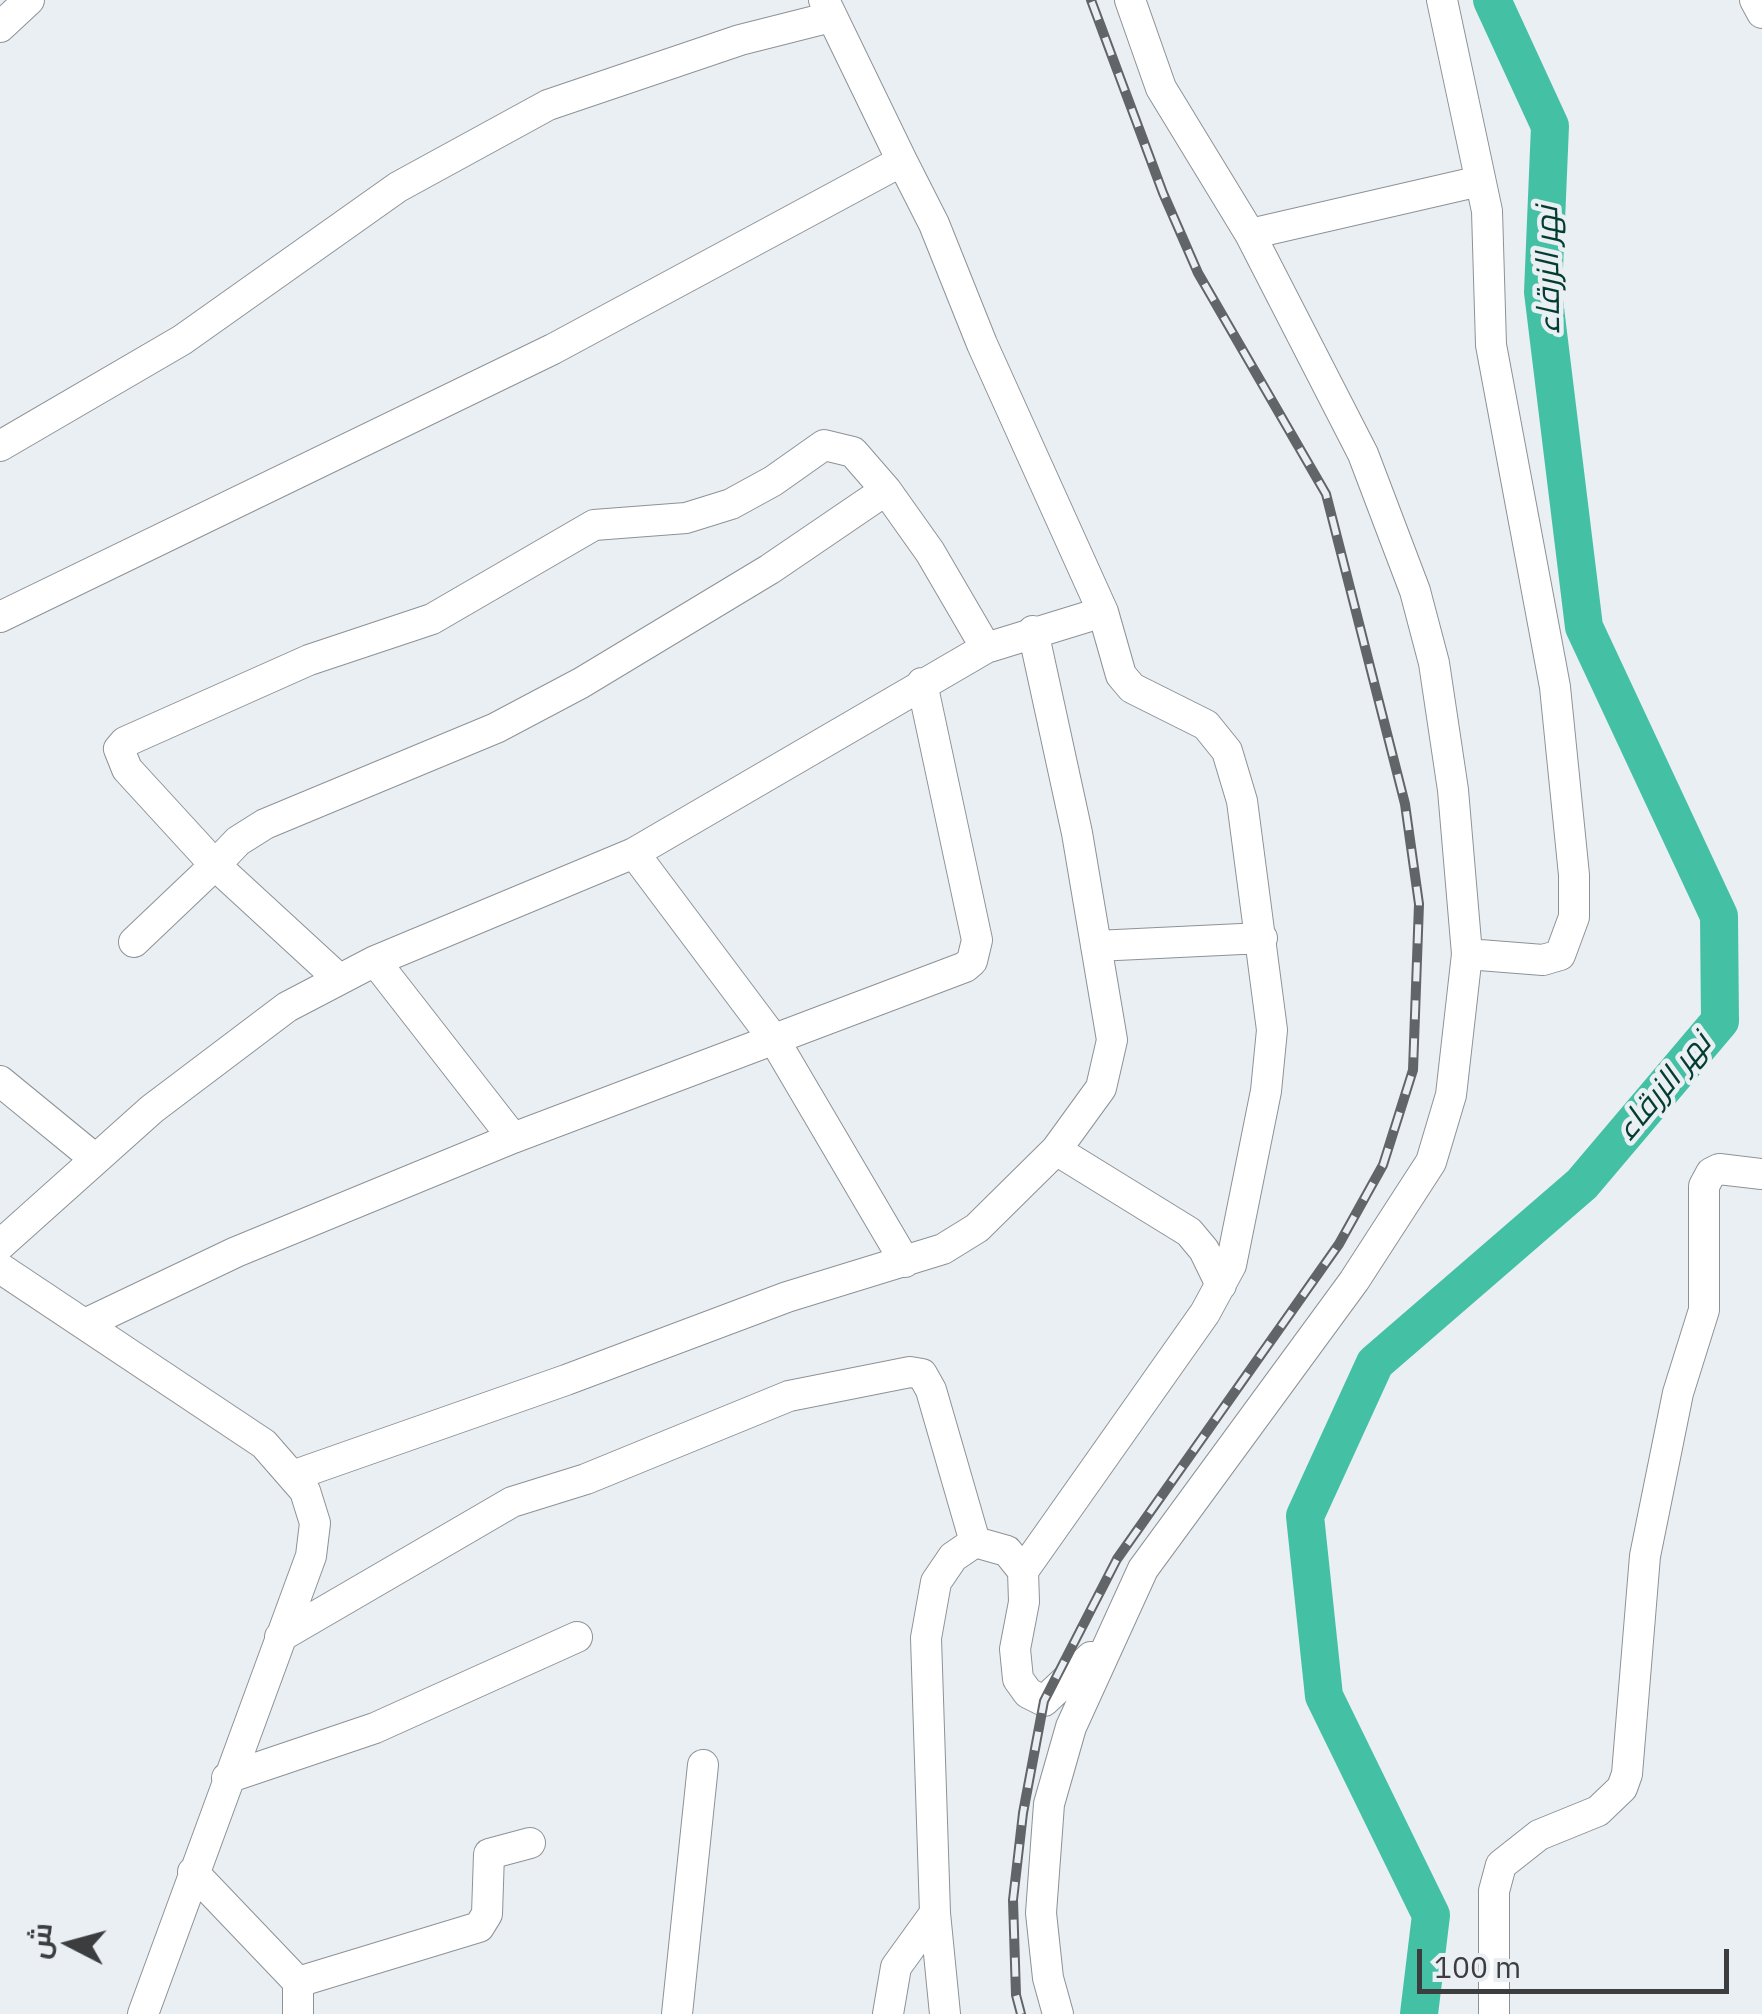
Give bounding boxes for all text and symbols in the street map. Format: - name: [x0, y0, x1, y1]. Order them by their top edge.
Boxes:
- water label: نهر الزرقاء: [1529, 205, 1569, 335]
- water label: نهر الزرقاء: [1608, 1025, 1720, 1149]
- north arrow: [20, 1894, 120, 1994]
- text: ش: [19, 1921, 60, 1961]
- scale bar: [1422, 1929, 1734, 1991]
- text: 100 m: [1434, 1947, 1521, 1986]

